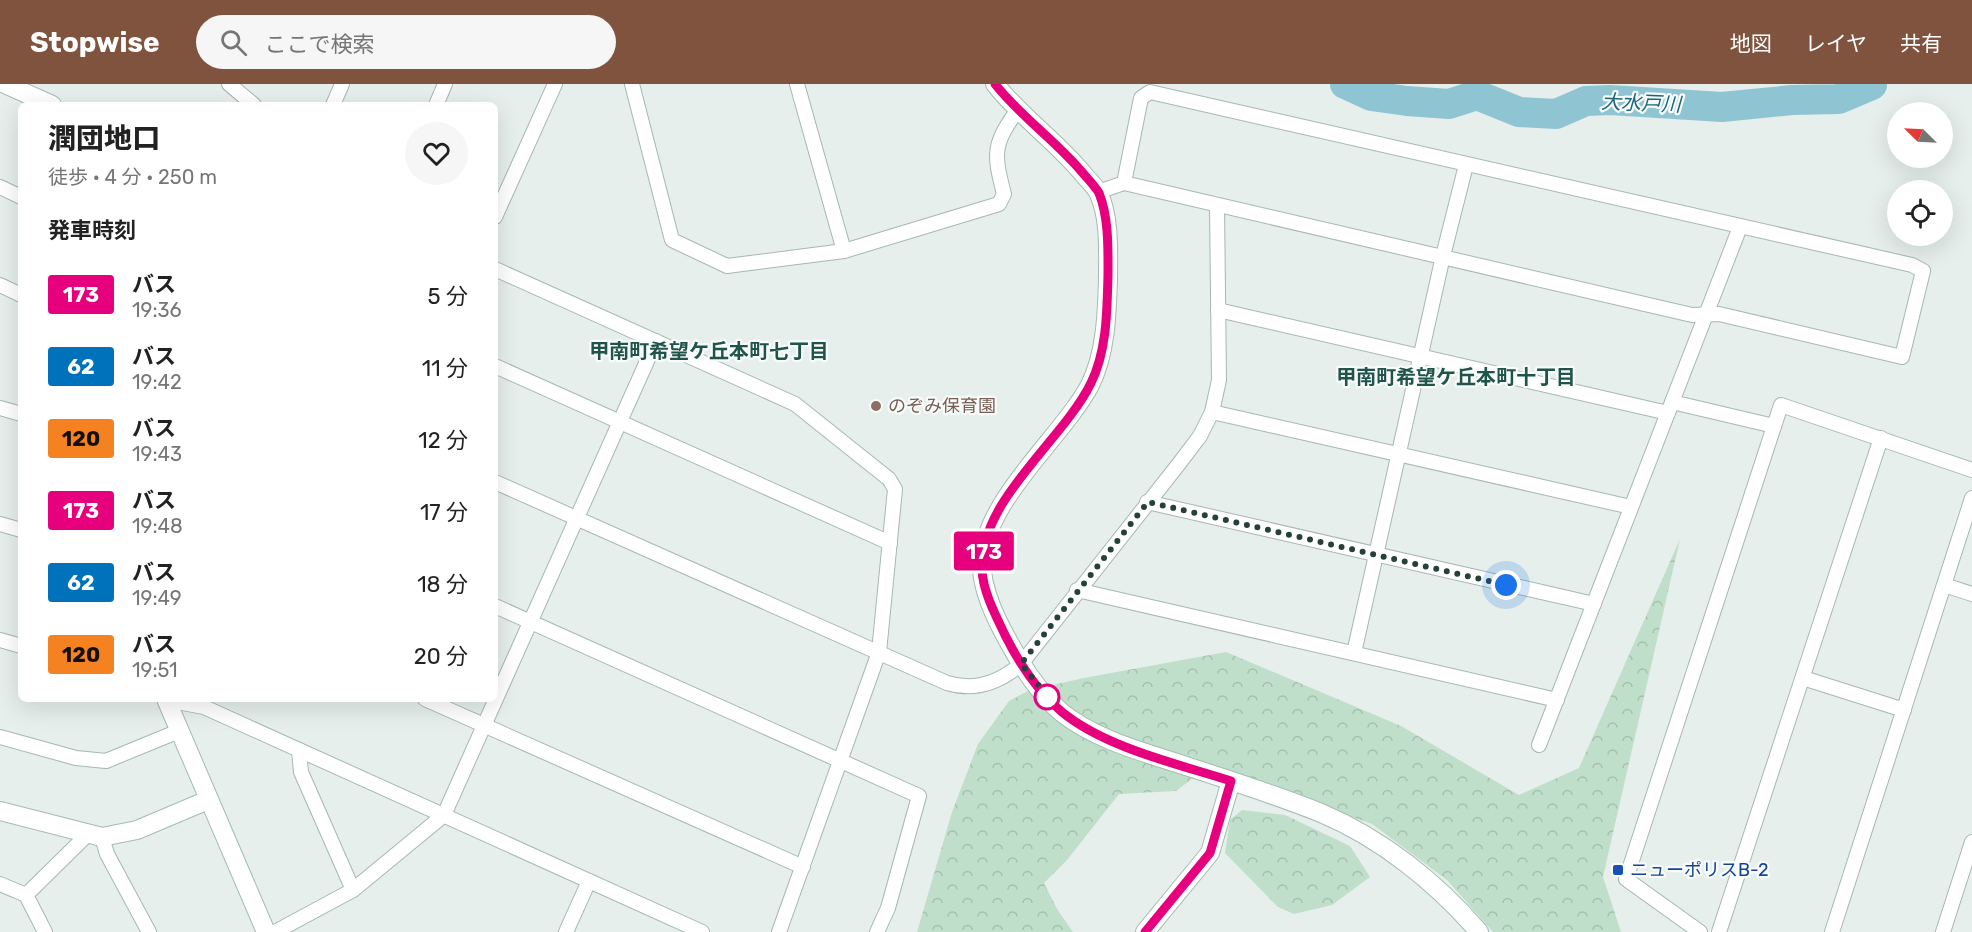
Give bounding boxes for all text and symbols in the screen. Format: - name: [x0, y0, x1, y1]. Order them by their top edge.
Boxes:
- search box: [196, 15, 616, 69]
- text: Stopwise: [30, 26, 160, 59]
- icon: search: [217, 26, 250, 59]
- text: ここで検索: [265, 31, 375, 58]
- text: 地図: [1730, 31, 1772, 56]
- text: レイヤ: [1805, 31, 1867, 56]
- text: 共有: [1900, 31, 1942, 56]
- water label: 大水戸川: [1601, 90, 1683, 116]
- north arrow: [1887, 102, 1953, 168]
- map controls: [1887, 102, 1953, 246]
- text: 潤団地口: [48, 122, 160, 155]
- button: heart: [405, 122, 468, 185]
- text: 徒歩 · 4 分 · 250 m: [48, 165, 217, 189]
- button: locate: [1887, 180, 1953, 246]
- text: 発車時刻: [48, 217, 136, 244]
- text: バス: [132, 271, 176, 298]
- text: 173: [63, 282, 99, 307]
- text: 5 分: [428, 283, 468, 310]
- text: 19:36: [132, 298, 182, 322]
- district label: 甲南町希望ケ丘本町七丁目: [589, 339, 829, 363]
- text: バス: [132, 343, 176, 370]
- text: 62: [67, 354, 95, 379]
- text: 11 分: [422, 355, 468, 382]
- district label: 甲南町希望ケ丘本町十丁目: [1336, 365, 1576, 389]
- text: 19:42: [132, 370, 182, 394]
- place label: のぞみ保育園: [888, 395, 996, 417]
- marker: のぞみ保育園: [869, 399, 883, 413]
- text: バス: [132, 415, 176, 442]
- text: 120: [62, 426, 100, 451]
- text: 12 分: [418, 427, 468, 454]
- text: 19:43: [132, 442, 182, 466]
- text: バス: [132, 487, 176, 514]
- text: 173: [63, 498, 99, 523]
- text: 17 分: [420, 499, 468, 526]
- text: 19:48: [132, 514, 183, 538]
- line badge: 173: [950, 532, 1018, 570]
- text: 173: [966, 539, 1002, 564]
- text: バス: [132, 559, 176, 586]
- text: 62: [67, 570, 95, 595]
- your location: [1491, 570, 1521, 600]
- text: 18 分: [417, 571, 468, 598]
- text: 19:49: [132, 586, 182, 610]
- text: バス: [132, 631, 176, 658]
- text: 120: [62, 642, 100, 667]
- text: 20 分: [414, 643, 468, 670]
- text: 19:51: [132, 658, 178, 682]
- unlabelled marker: [1034, 684, 1060, 710]
- place label: ニューポリスB-2: [1630, 859, 1769, 881]
- marker: ニューポリスB-2: [1611, 863, 1625, 877]

